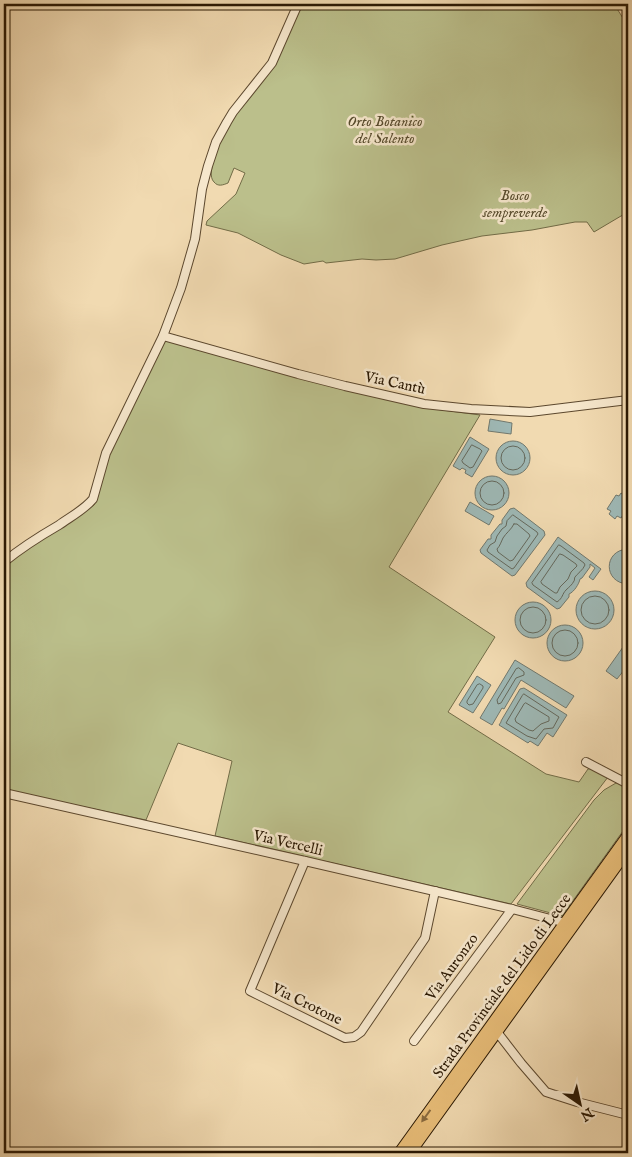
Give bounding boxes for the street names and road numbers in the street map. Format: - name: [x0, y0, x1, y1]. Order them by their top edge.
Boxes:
- street label: Via Cantù: [362, 367, 427, 399]
- street label: Via Vercelli: [251, 826, 325, 860]
- street label: Strada Provinciale del Lido di Lecce: [429, 890, 575, 1082]
- street label: Via Auronzo: [421, 930, 483, 1005]
- street label: Via Crotone: [268, 978, 345, 1029]

